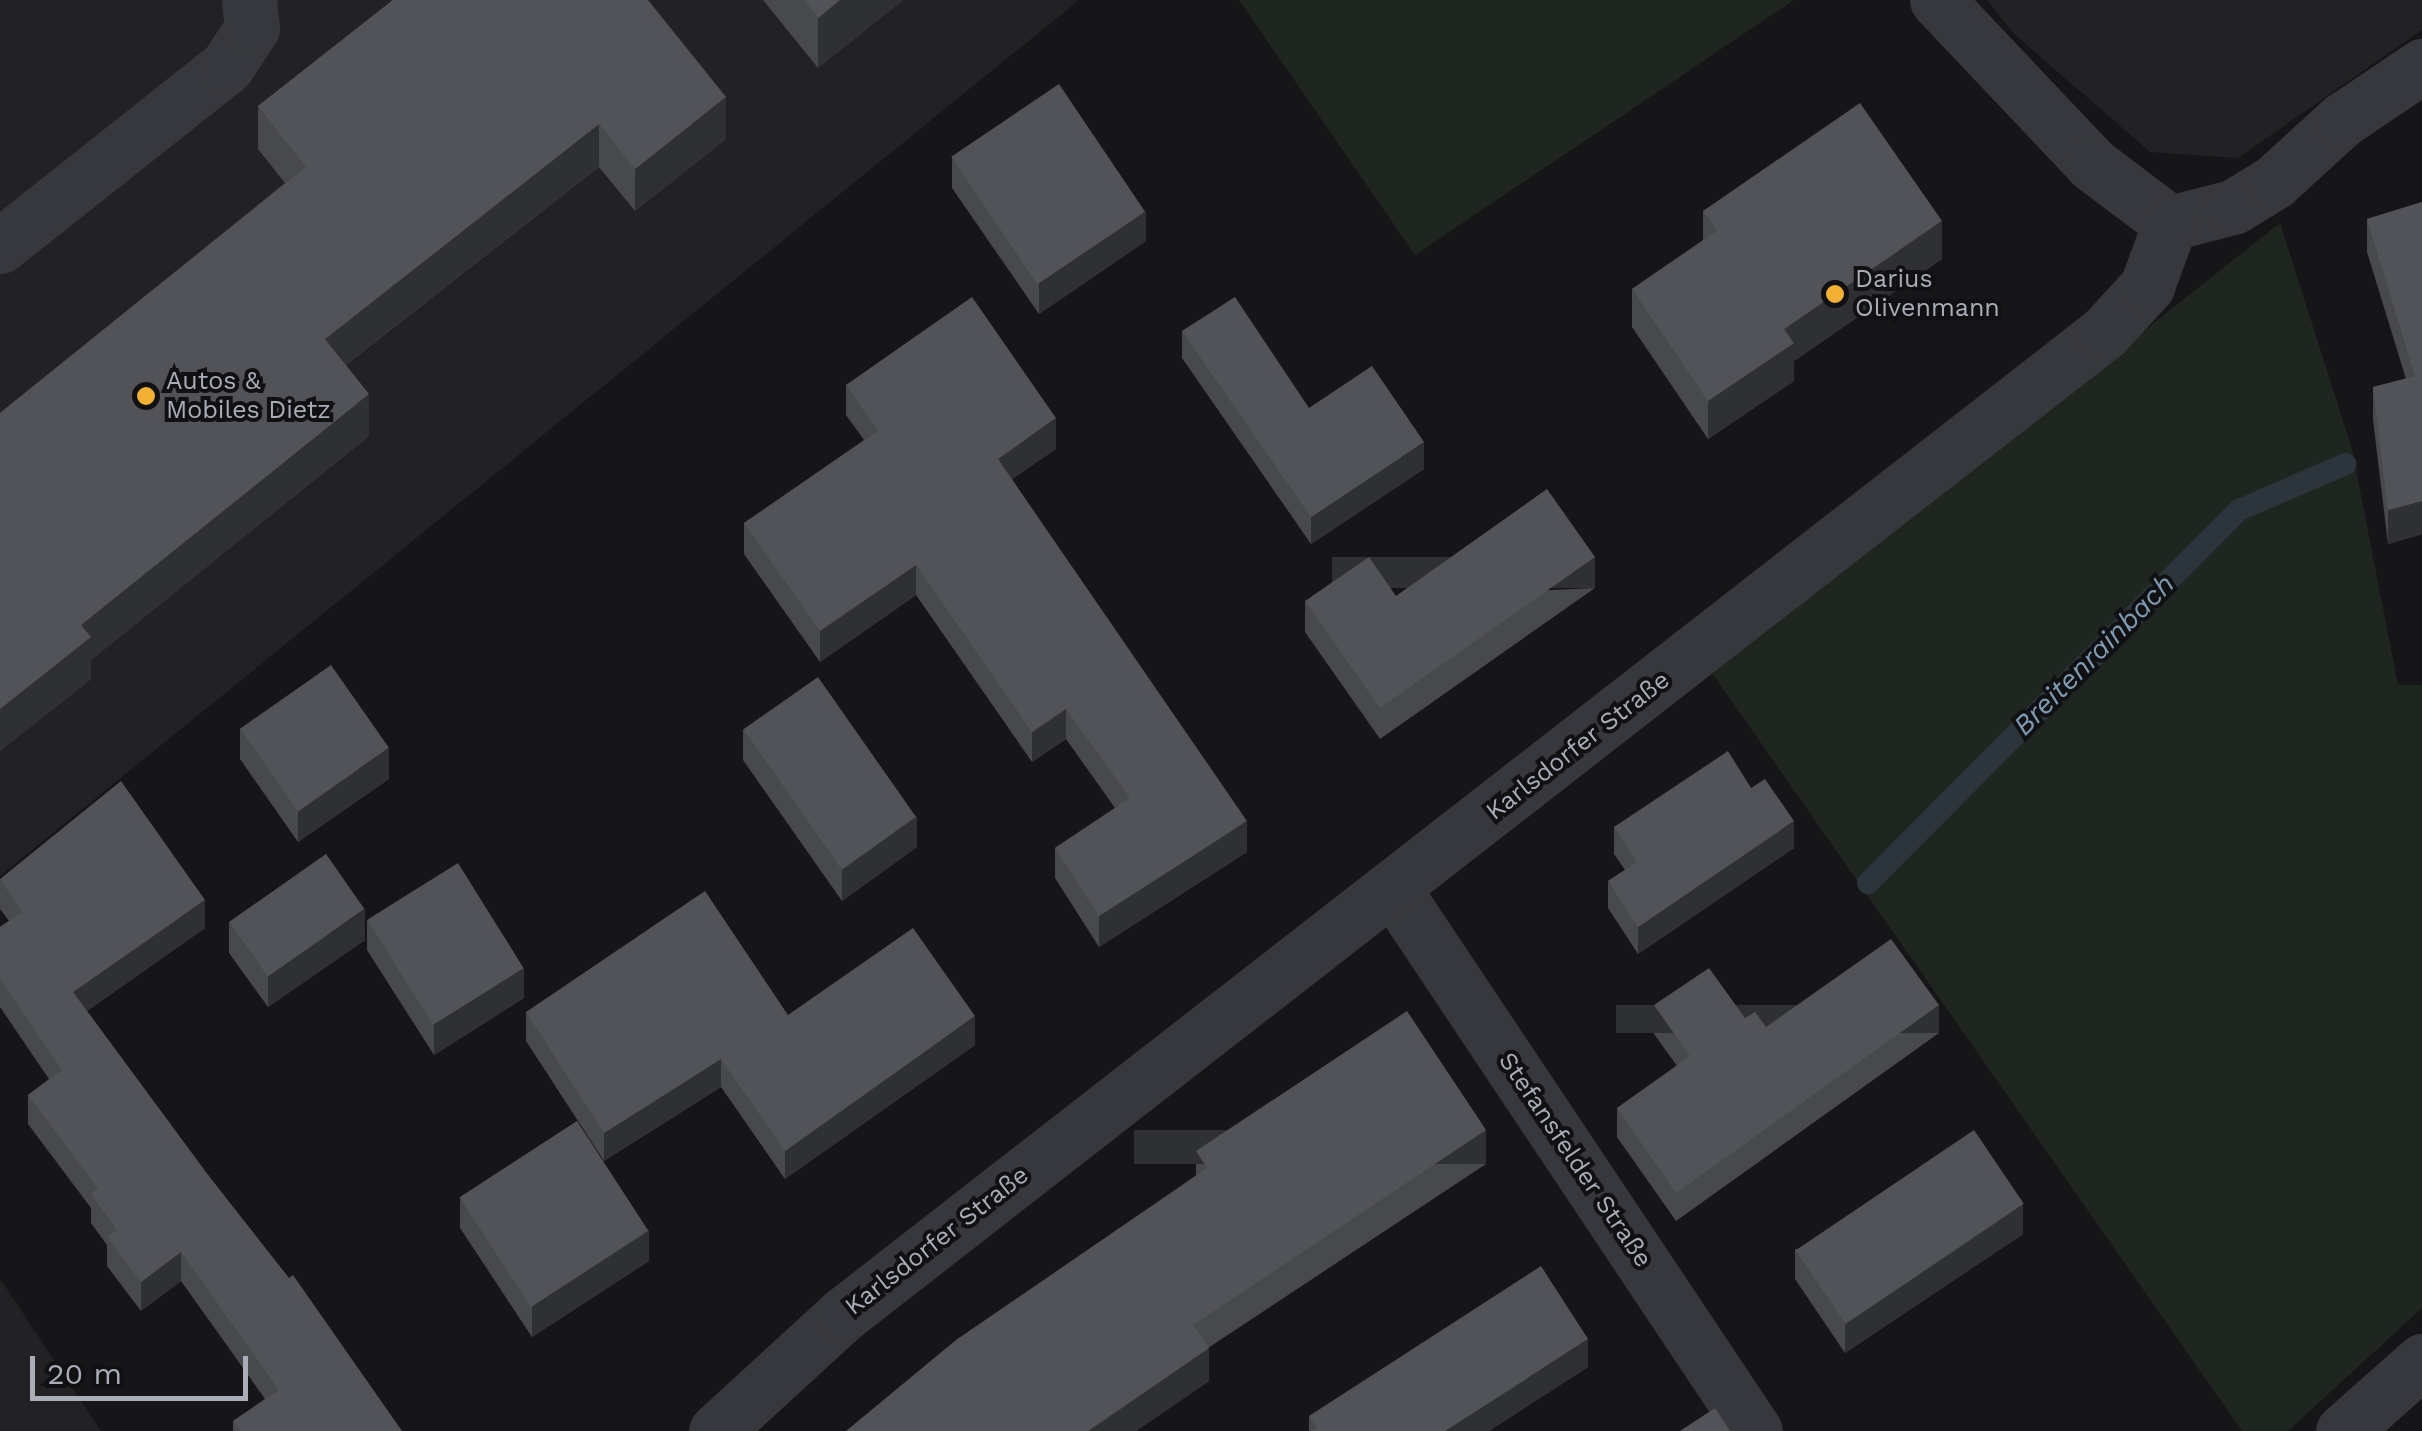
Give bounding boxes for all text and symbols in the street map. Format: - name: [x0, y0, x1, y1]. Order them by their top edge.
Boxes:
- place label: Darius Olivenmann: [1855, 265, 2000, 324]
- marker: Darius Olivenmann: [1824, 283, 1846, 305]
- place label: Autos & Mobiles Dietz: [166, 367, 331, 426]
- marker: Autos & Mobiles Dietz: [135, 385, 157, 407]
- water label: Breitenrainbach: [2007, 568, 2181, 742]
- street label: Karlsdorfer Straße: [1480, 665, 1676, 827]
- street label: Stefansfelder Straße: [1492, 1047, 1658, 1273]
- street label: Karlsdorfer Straße: [839, 1160, 1035, 1322]
- scale bar: [35, 1336, 252, 1398]
- text: 20 m: [47, 1356, 122, 1391]

